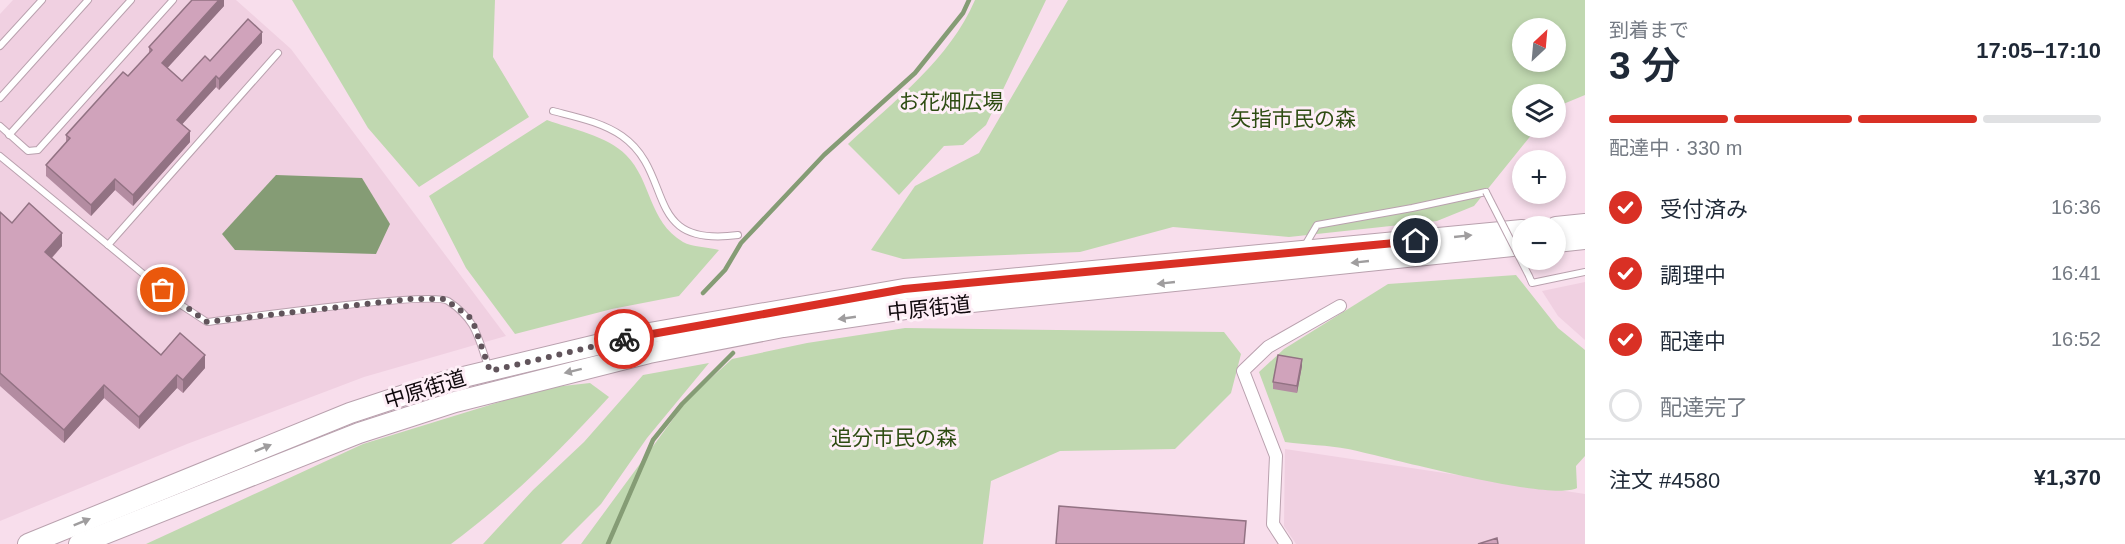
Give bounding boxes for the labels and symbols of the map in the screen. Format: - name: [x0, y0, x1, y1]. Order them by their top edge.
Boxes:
- north arrow: [1512, 18, 1566, 72]
- park label: お花畑広場: [899, 90, 1004, 113]
- park label: 矢指市民の森: [1230, 107, 1356, 130]
- pin: [1390, 215, 1441, 266]
- one-way arrow: [1453, 231, 1472, 241]
- one-way arrow: [1350, 257, 1369, 267]
- pin: [137, 264, 188, 315]
- one-way arrow: [1156, 278, 1175, 288]
- street label: 中原街道: [886, 292, 972, 324]
- courier: [594, 309, 654, 369]
- one-way arrow: [837, 313, 856, 322]
- street label: 中原街道: [381, 366, 469, 412]
- one-way arrow: [564, 367, 583, 377]
- park label: 追分市民の森: [831, 426, 957, 449]
- one-way arrow: [254, 443, 272, 452]
- one-way arrow: [73, 517, 91, 526]

